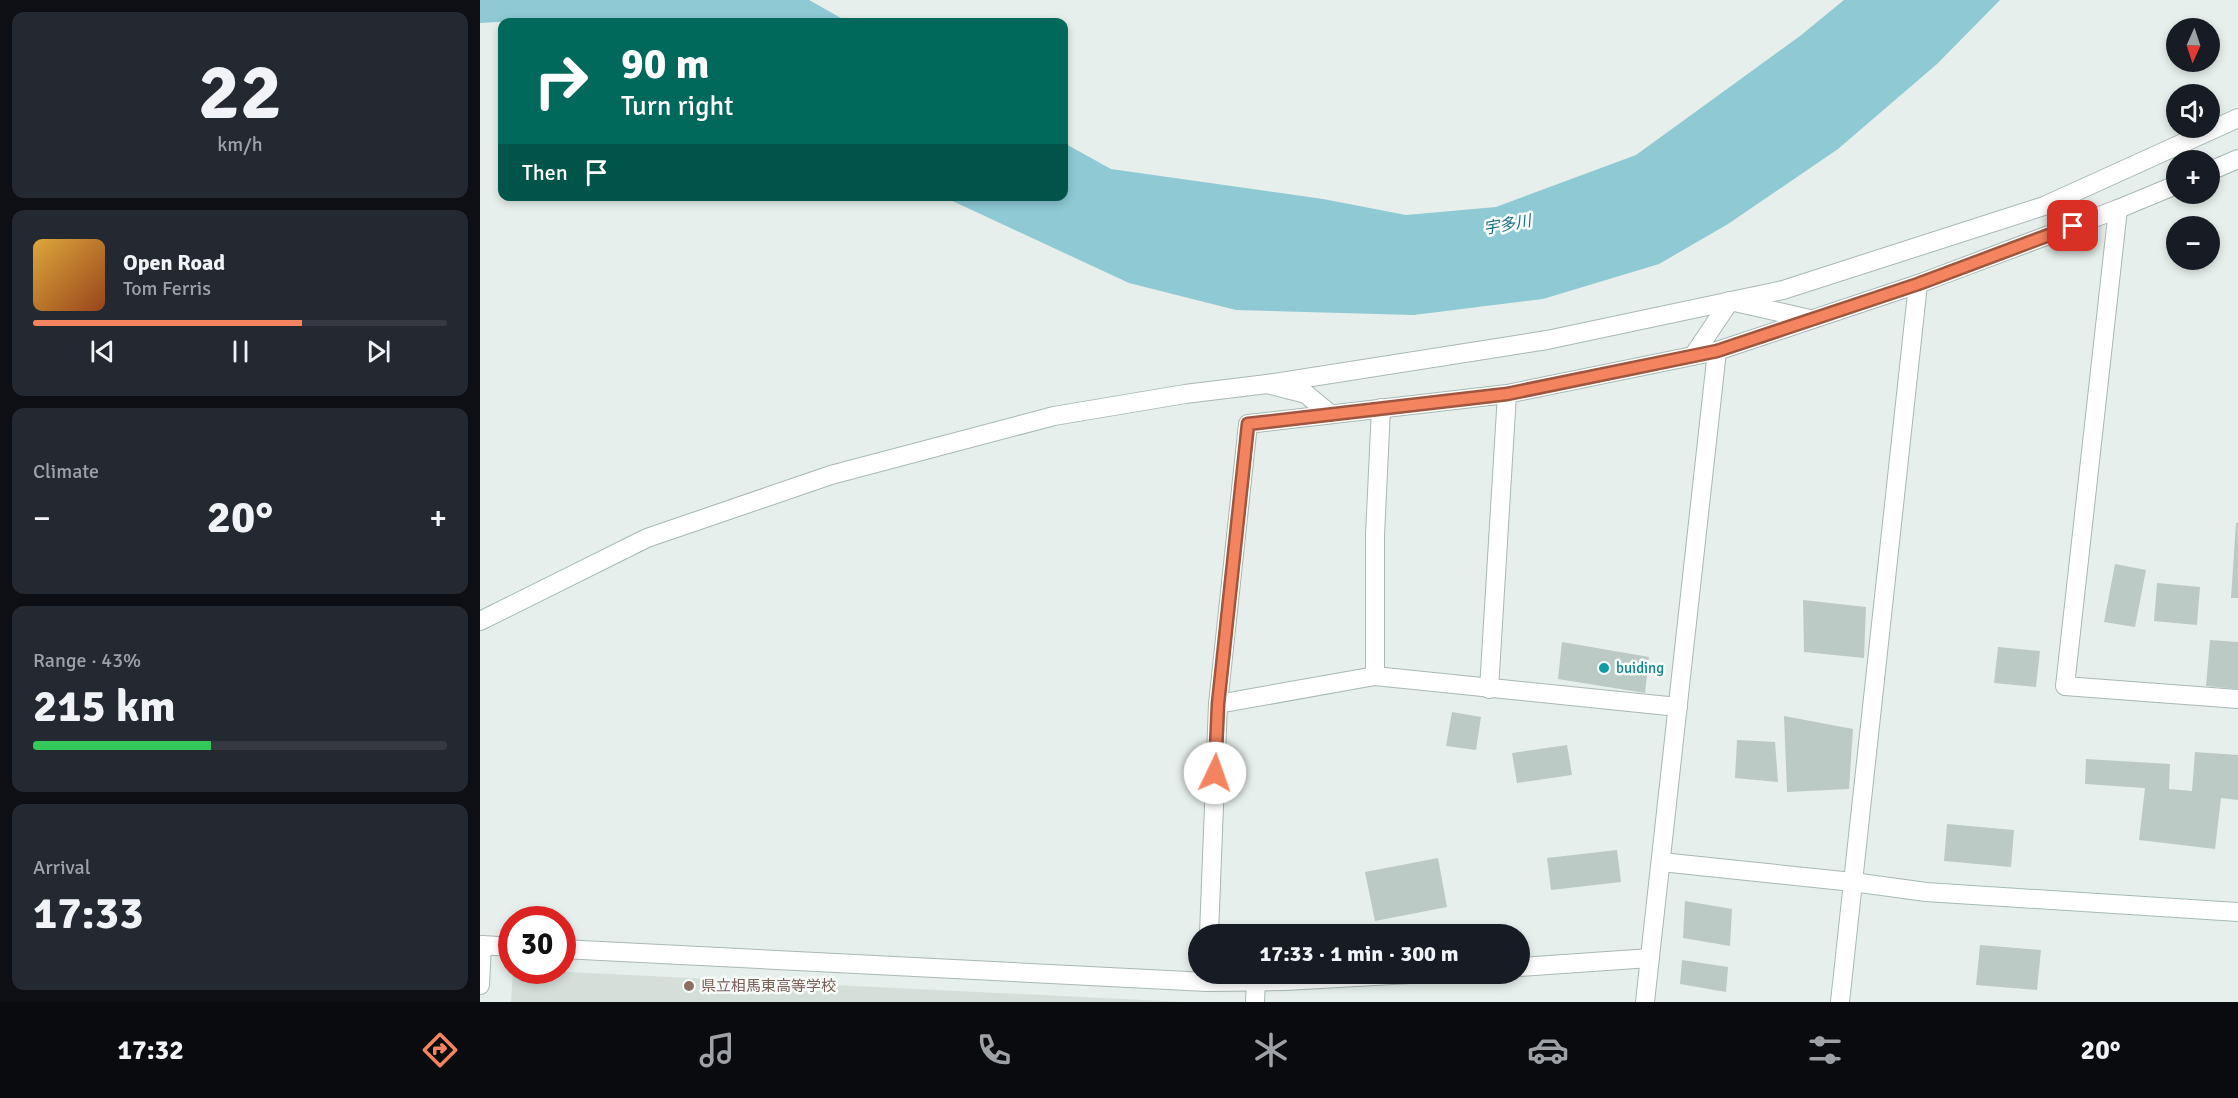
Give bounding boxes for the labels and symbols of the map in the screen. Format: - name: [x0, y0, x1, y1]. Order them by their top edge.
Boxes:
- north arrow: [2166, 18, 2220, 72]
- pin: [2047, 200, 2098, 251]
- water label: 宇多川: [1482, 211, 1535, 239]
- place label: buiding: [1616, 659, 1664, 677]
- marker: buiding: [1597, 661, 1611, 675]
- position arrow: [1183, 741, 1247, 805]
- speed limit sign: 30: [498, 906, 576, 984]
- place label: 県立相馬東高等学校: [701, 977, 836, 995]
- marker: 県立相馬東高等学校: [682, 979, 696, 993]

